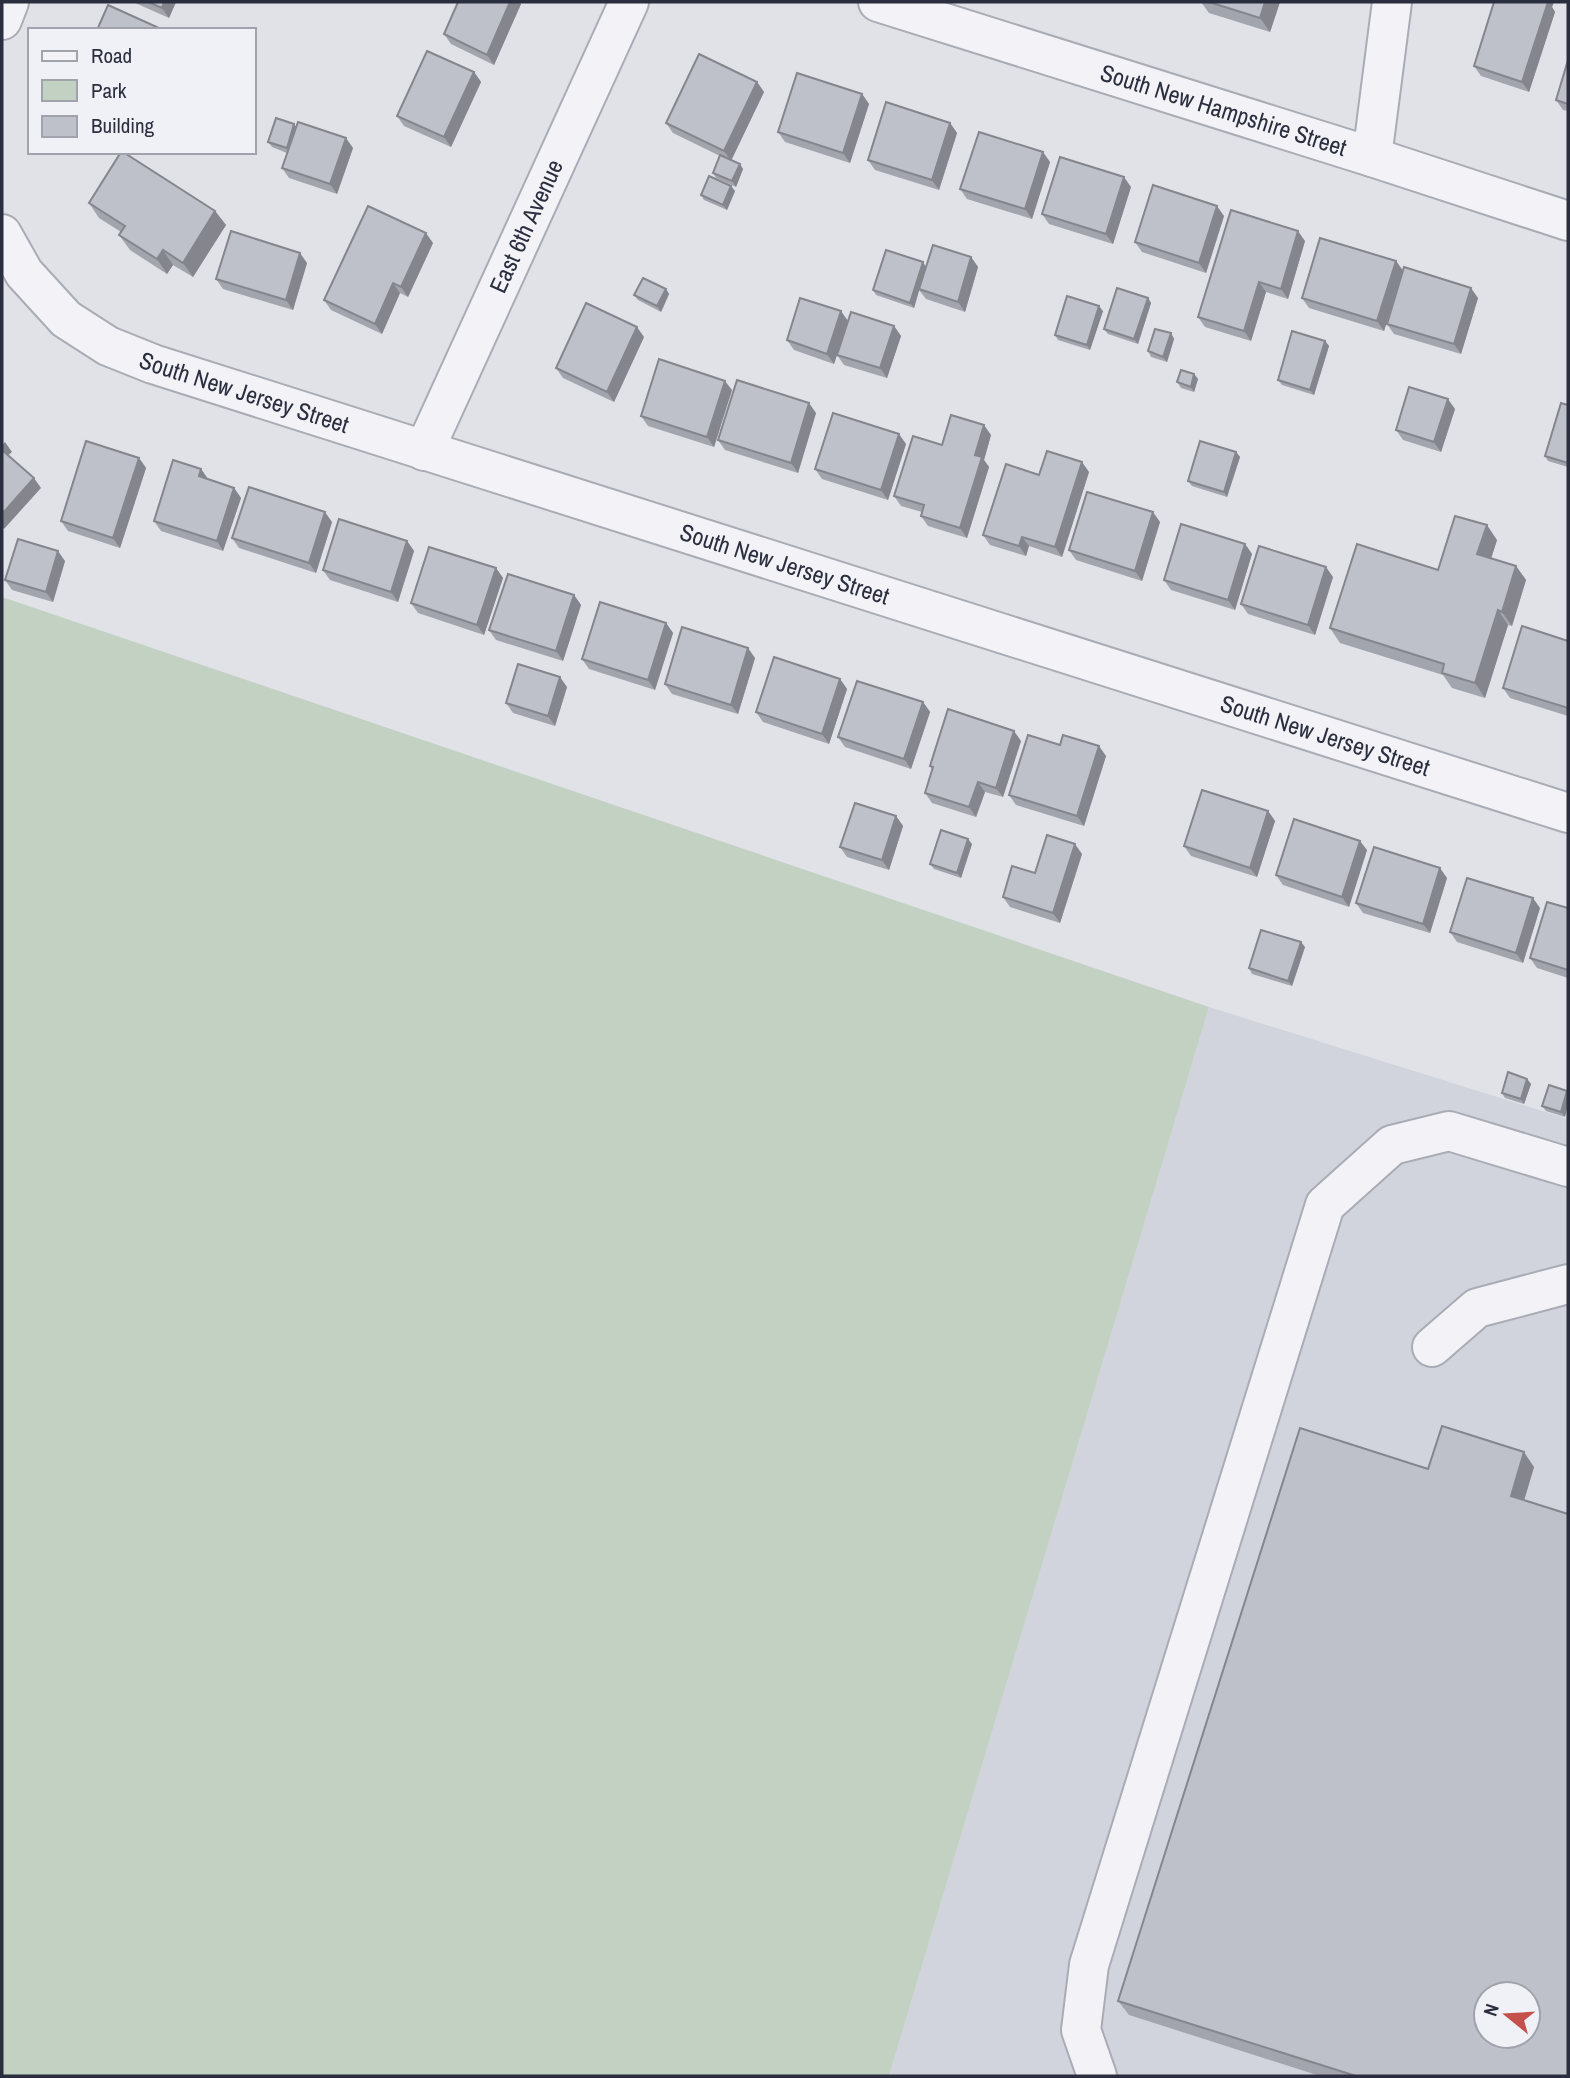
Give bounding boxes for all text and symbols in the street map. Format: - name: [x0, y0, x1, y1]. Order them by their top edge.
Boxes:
- legend: [28, 28, 256, 154]
- text: Road: [91, 41, 132, 70]
- street label: South New Hampshire Street: [1097, 56, 1351, 163]
- text: Park: [91, 76, 127, 105]
- text: Building: [91, 111, 155, 140]
- street label: East 6th Avenue: [481, 154, 570, 298]
- street label: South New Jersey Street: [135, 343, 354, 440]
- street label: South New Jersey Street: [676, 515, 894, 612]
- street label: South New Jersey Street: [1217, 687, 1434, 783]
- north arrow: [1472, 1980, 1542, 2050]
- text: N: [1477, 2000, 1505, 2019]

